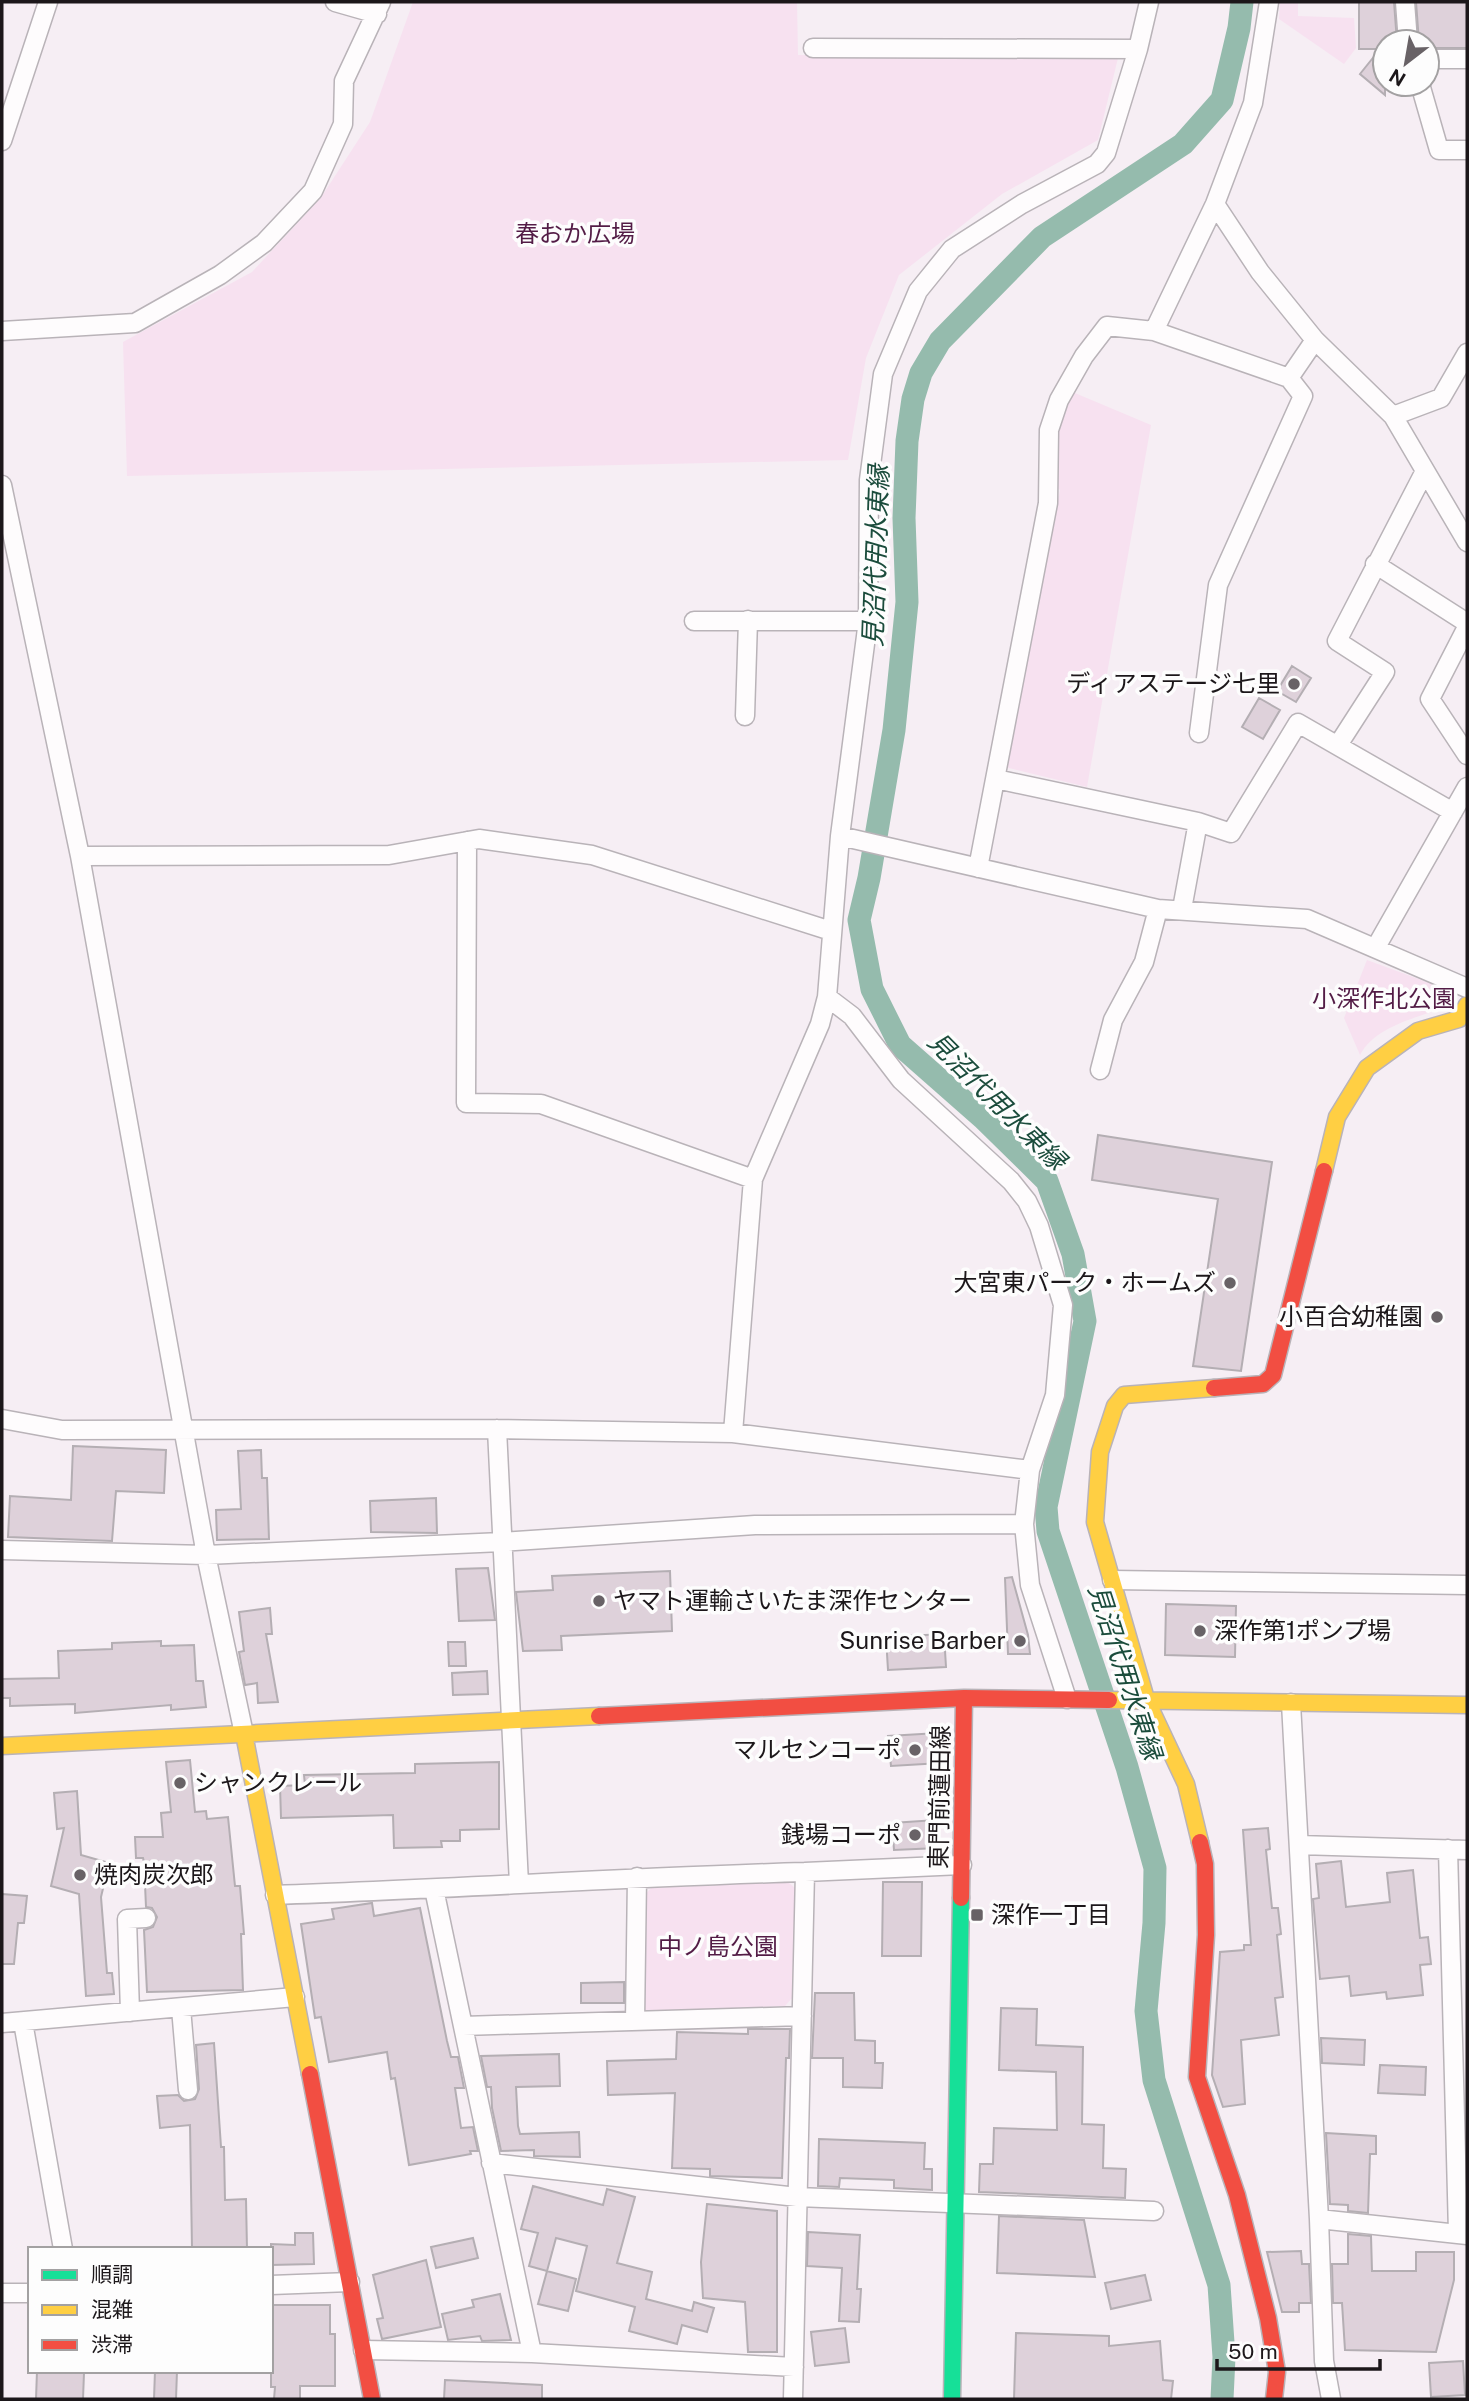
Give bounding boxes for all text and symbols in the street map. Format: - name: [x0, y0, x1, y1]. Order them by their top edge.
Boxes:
- north arrow: [1371, 28, 1441, 98]
- text: N: [1385, 64, 1409, 91]
- park label: 春おか広場: [515, 219, 635, 247]
- water label: 見沼代用水東縁: [857, 462, 894, 647]
- place label: ディアステージ七里: [1066, 669, 1280, 697]
- marker: ディアステージ七里: [1286, 676, 1302, 692]
- park label: 小深作北公園: [1312, 984, 1456, 1012]
- water label: 見沼代用水東縁: [922, 1025, 1075, 1178]
- place label: 大宮東パーク・ホームズ: [953, 1268, 1216, 1296]
- marker: 大宮東パーク・ホームズ: [1222, 1275, 1238, 1291]
- place label: 小百合幼稚園: [1279, 1302, 1423, 1330]
- marker: 小百合幼稚園: [1429, 1309, 1445, 1325]
- water label: 見沼代用水東縁: [1083, 1581, 1169, 1766]
- place label: ヤマト運輸さいたま深作センター: [613, 1586, 972, 1614]
- marker: ヤマト運輸さいたま深作センター: [591, 1593, 607, 1609]
- place label: 深作第1ポンプ場: [1214, 1616, 1391, 1644]
- marker: 深作第1ポンプ場: [1192, 1623, 1208, 1639]
- place label: Sunrise Barber: [839, 1626, 1006, 1654]
- marker: Sunrise Barber: [1012, 1633, 1028, 1649]
- street label: 東門前蓮田線: [924, 1725, 954, 1869]
- place label: マルセンコーポ: [733, 1735, 901, 1763]
- marker: マルセンコーポ: [907, 1742, 923, 1758]
- place label: シャンクレール: [194, 1768, 362, 1796]
- marker: シャンクレール: [172, 1775, 188, 1791]
- place label: 銭場コーポ: [781, 1820, 901, 1848]
- marker: 銭場コーポ: [907, 1827, 923, 1843]
- place label: 焼肉炭次郎: [94, 1860, 214, 1888]
- marker: 焼肉炭次郎: [72, 1867, 88, 1883]
- place label: 深作一丁目: [991, 1900, 1111, 1928]
- marker: 深作一丁目: [969, 1907, 985, 1923]
- park label: 中ノ島公園: [658, 1932, 778, 1960]
- legend: [28, 2247, 273, 2373]
- text: 順調: [91, 2262, 133, 2287]
- text: 混雑: [91, 2297, 133, 2322]
- scale bar: [1217, 2328, 1380, 2372]
- text: 渋滞: [91, 2332, 133, 2357]
- text: 50 m: [1228, 2339, 1278, 2364]

